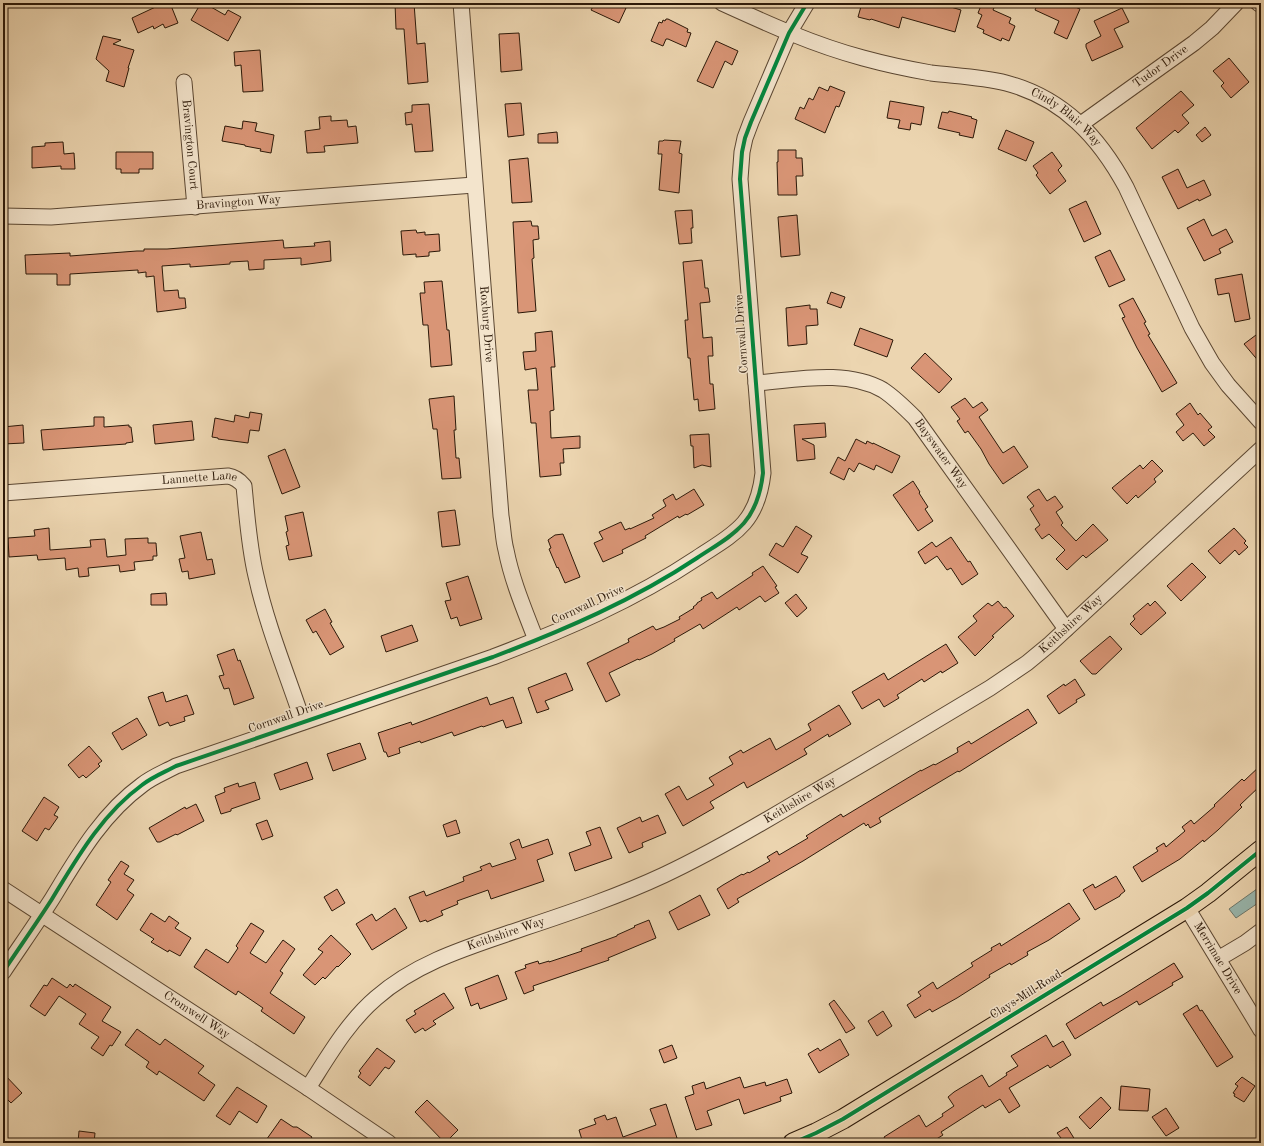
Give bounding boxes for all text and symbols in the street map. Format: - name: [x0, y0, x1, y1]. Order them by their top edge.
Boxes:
- street label: Tudor Drive: [1131, 43, 1191, 91]
- street label: Cindy Blair Way: [1029, 86, 1104, 149]
- street label: Bravington Court: [180, 99, 199, 191]
- street label: Bravington Way: [195, 194, 282, 212]
- street label: Roxburg Drive: [477, 285, 495, 363]
- street label: Cornwall Drive: [733, 294, 751, 374]
- street label: Bayswater Way: [912, 417, 970, 491]
- street label: Lannette Lane: [161, 470, 240, 487]
- street label: Cornwall Drive: [550, 583, 627, 627]
- street label: Keithshire Way: [1037, 592, 1106, 656]
- street label: Cornwall Drive: [247, 698, 326, 736]
- street label: Keithshire Way: [762, 774, 839, 826]
- street label: Keithshire Way: [465, 915, 547, 953]
- street label: Merrimac Drive: [1191, 920, 1244, 997]
- street label: Clays Mill Road: [988, 968, 1064, 1022]
- street label: Cromwell Way: [161, 989, 232, 1042]

